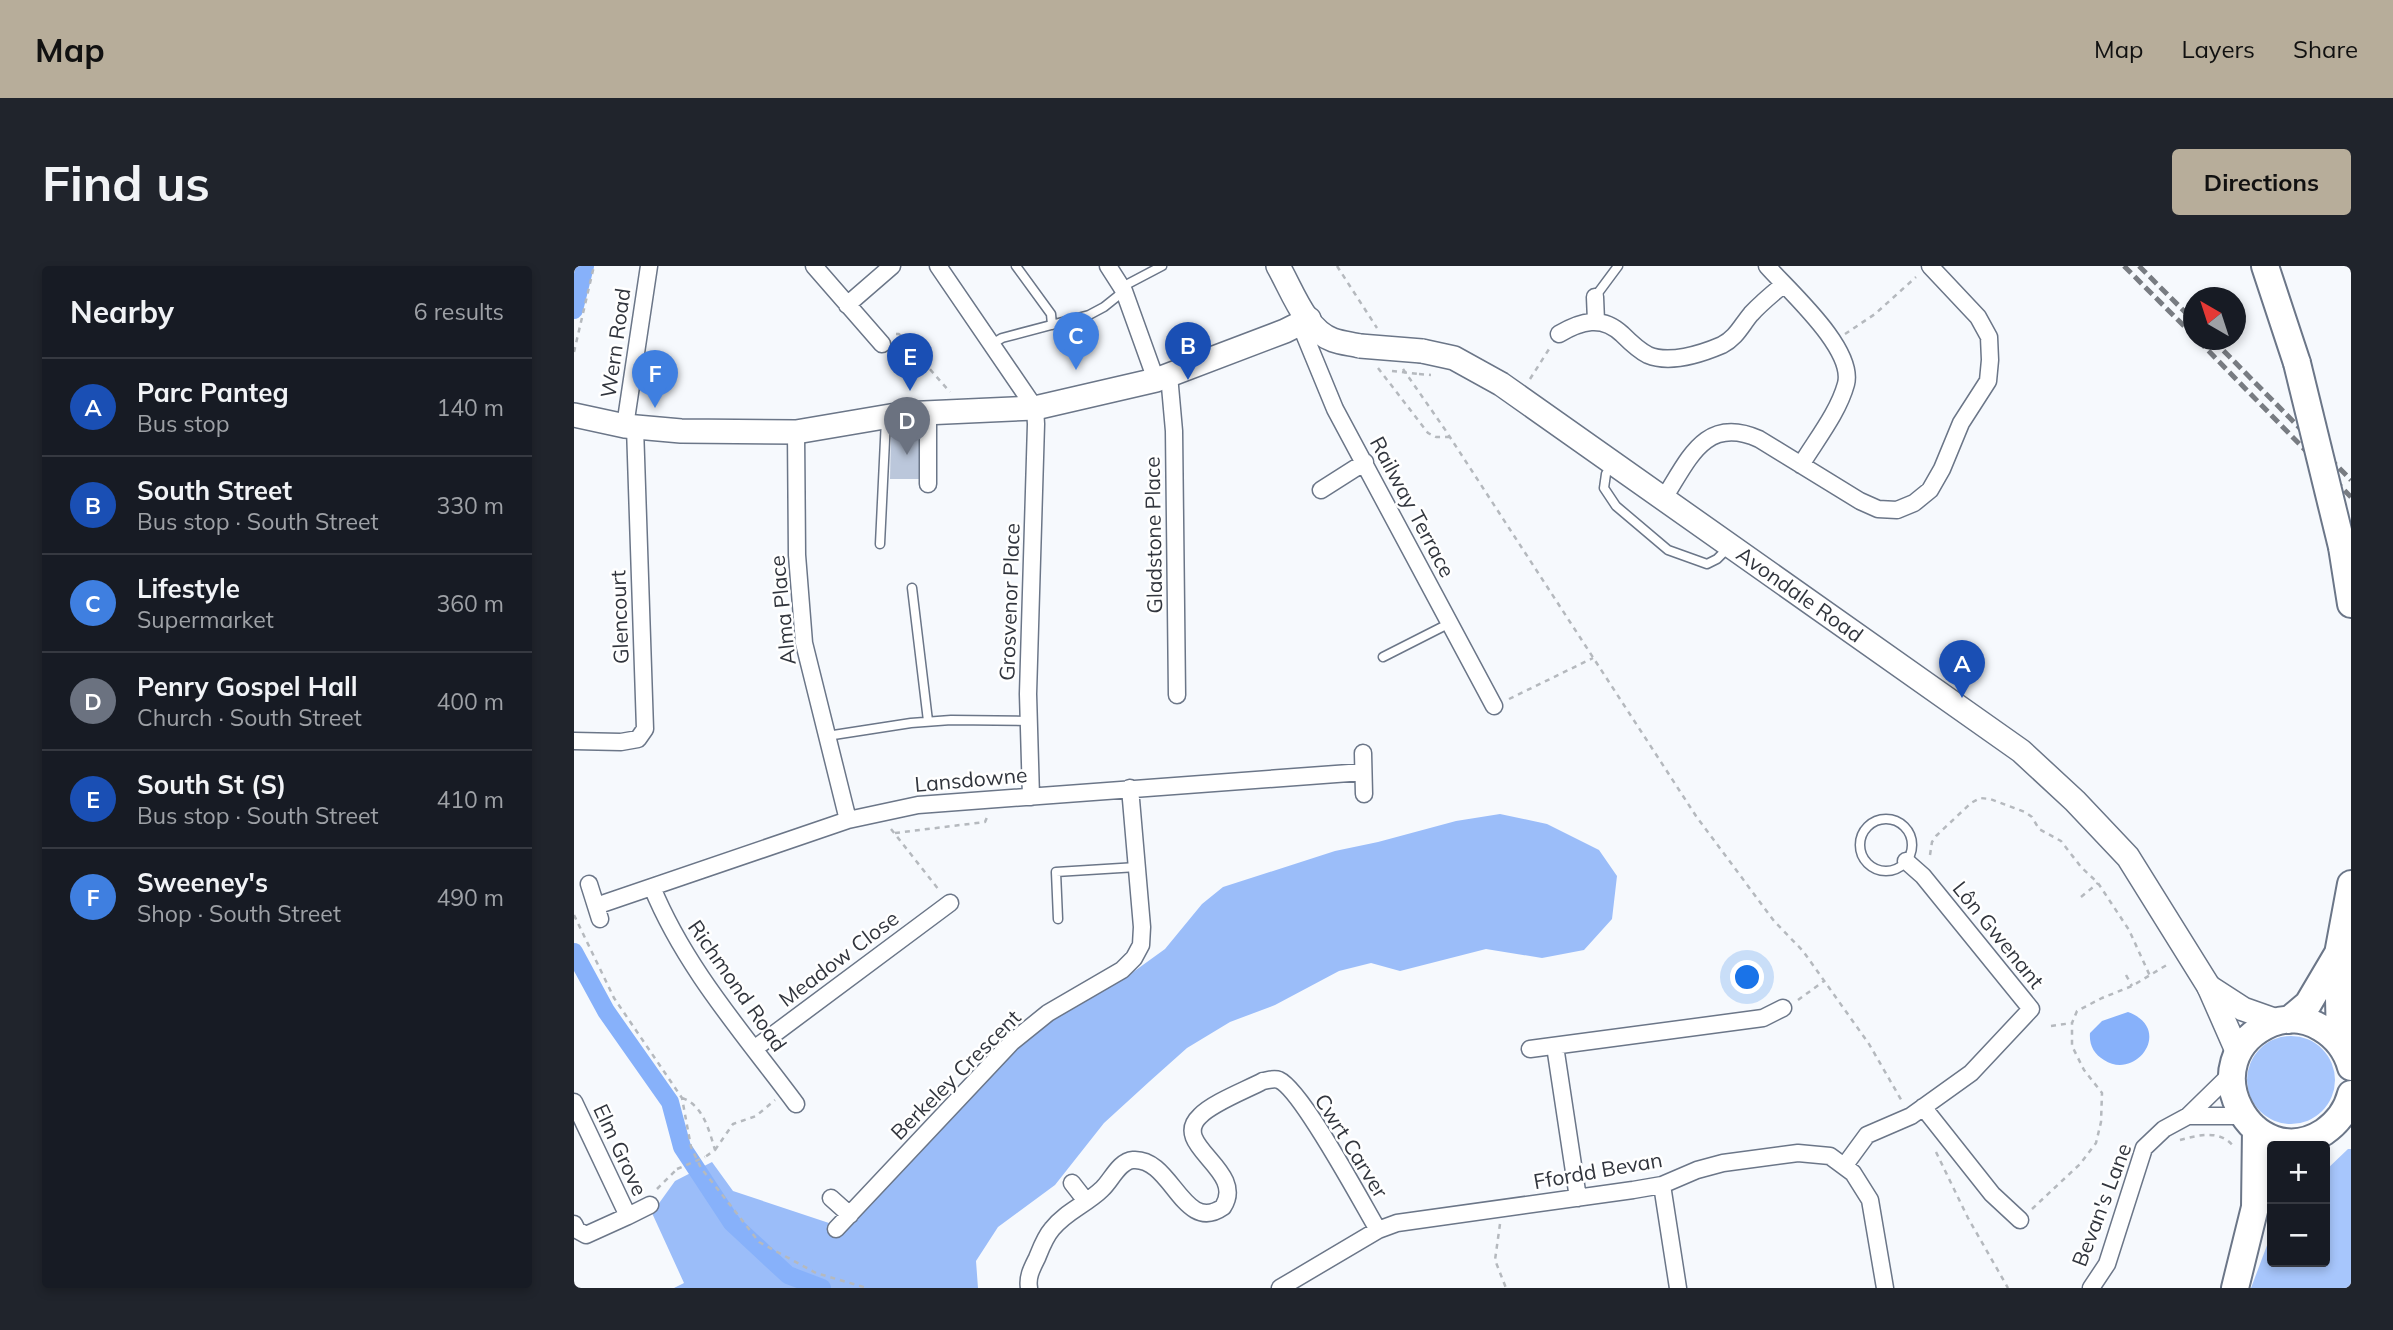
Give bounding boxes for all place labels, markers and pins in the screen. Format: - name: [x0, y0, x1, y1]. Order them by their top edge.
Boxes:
- pin: C: [1053, 312, 1099, 370]
- pin: B: [1165, 322, 1211, 380]
- pin: E: [887, 333, 933, 391]
- pin: F: [632, 350, 678, 408]
- pin: D: [884, 397, 930, 455]
- pin: A: [1939, 640, 1985, 698]

